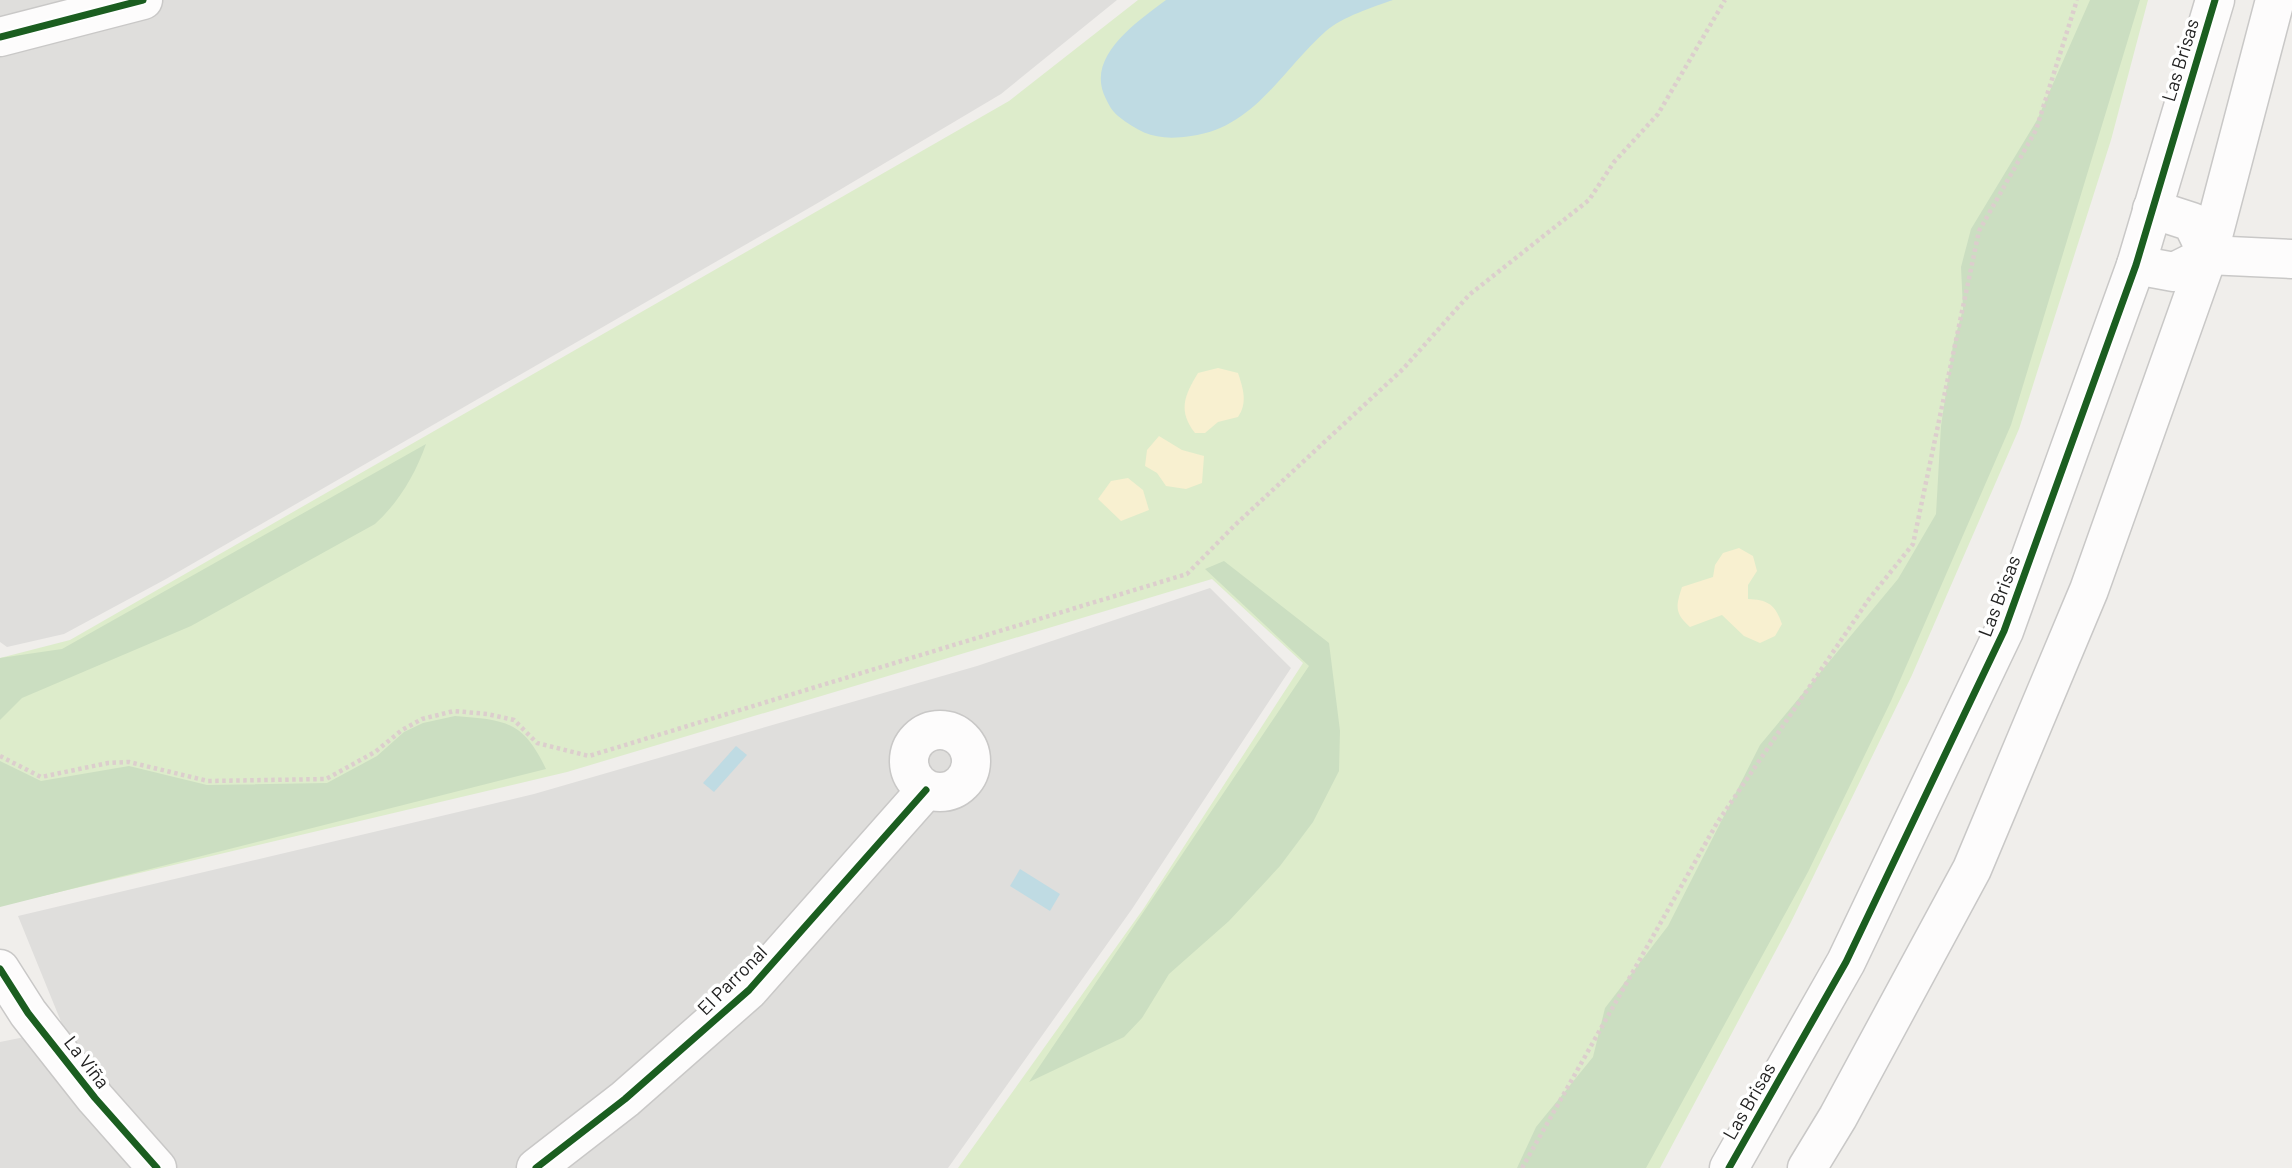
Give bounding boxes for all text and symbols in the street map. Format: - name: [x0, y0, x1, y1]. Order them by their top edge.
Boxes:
- street label: Las Brisas: [2156, 16, 2203, 104]
- street label: Las Brisas: [1973, 552, 2025, 640]
- street label: El Parronal: [692, 940, 771, 1019]
- street label: La Viña: [60, 1031, 115, 1093]
- street label: Las Brisas: [1717, 1058, 1780, 1143]

